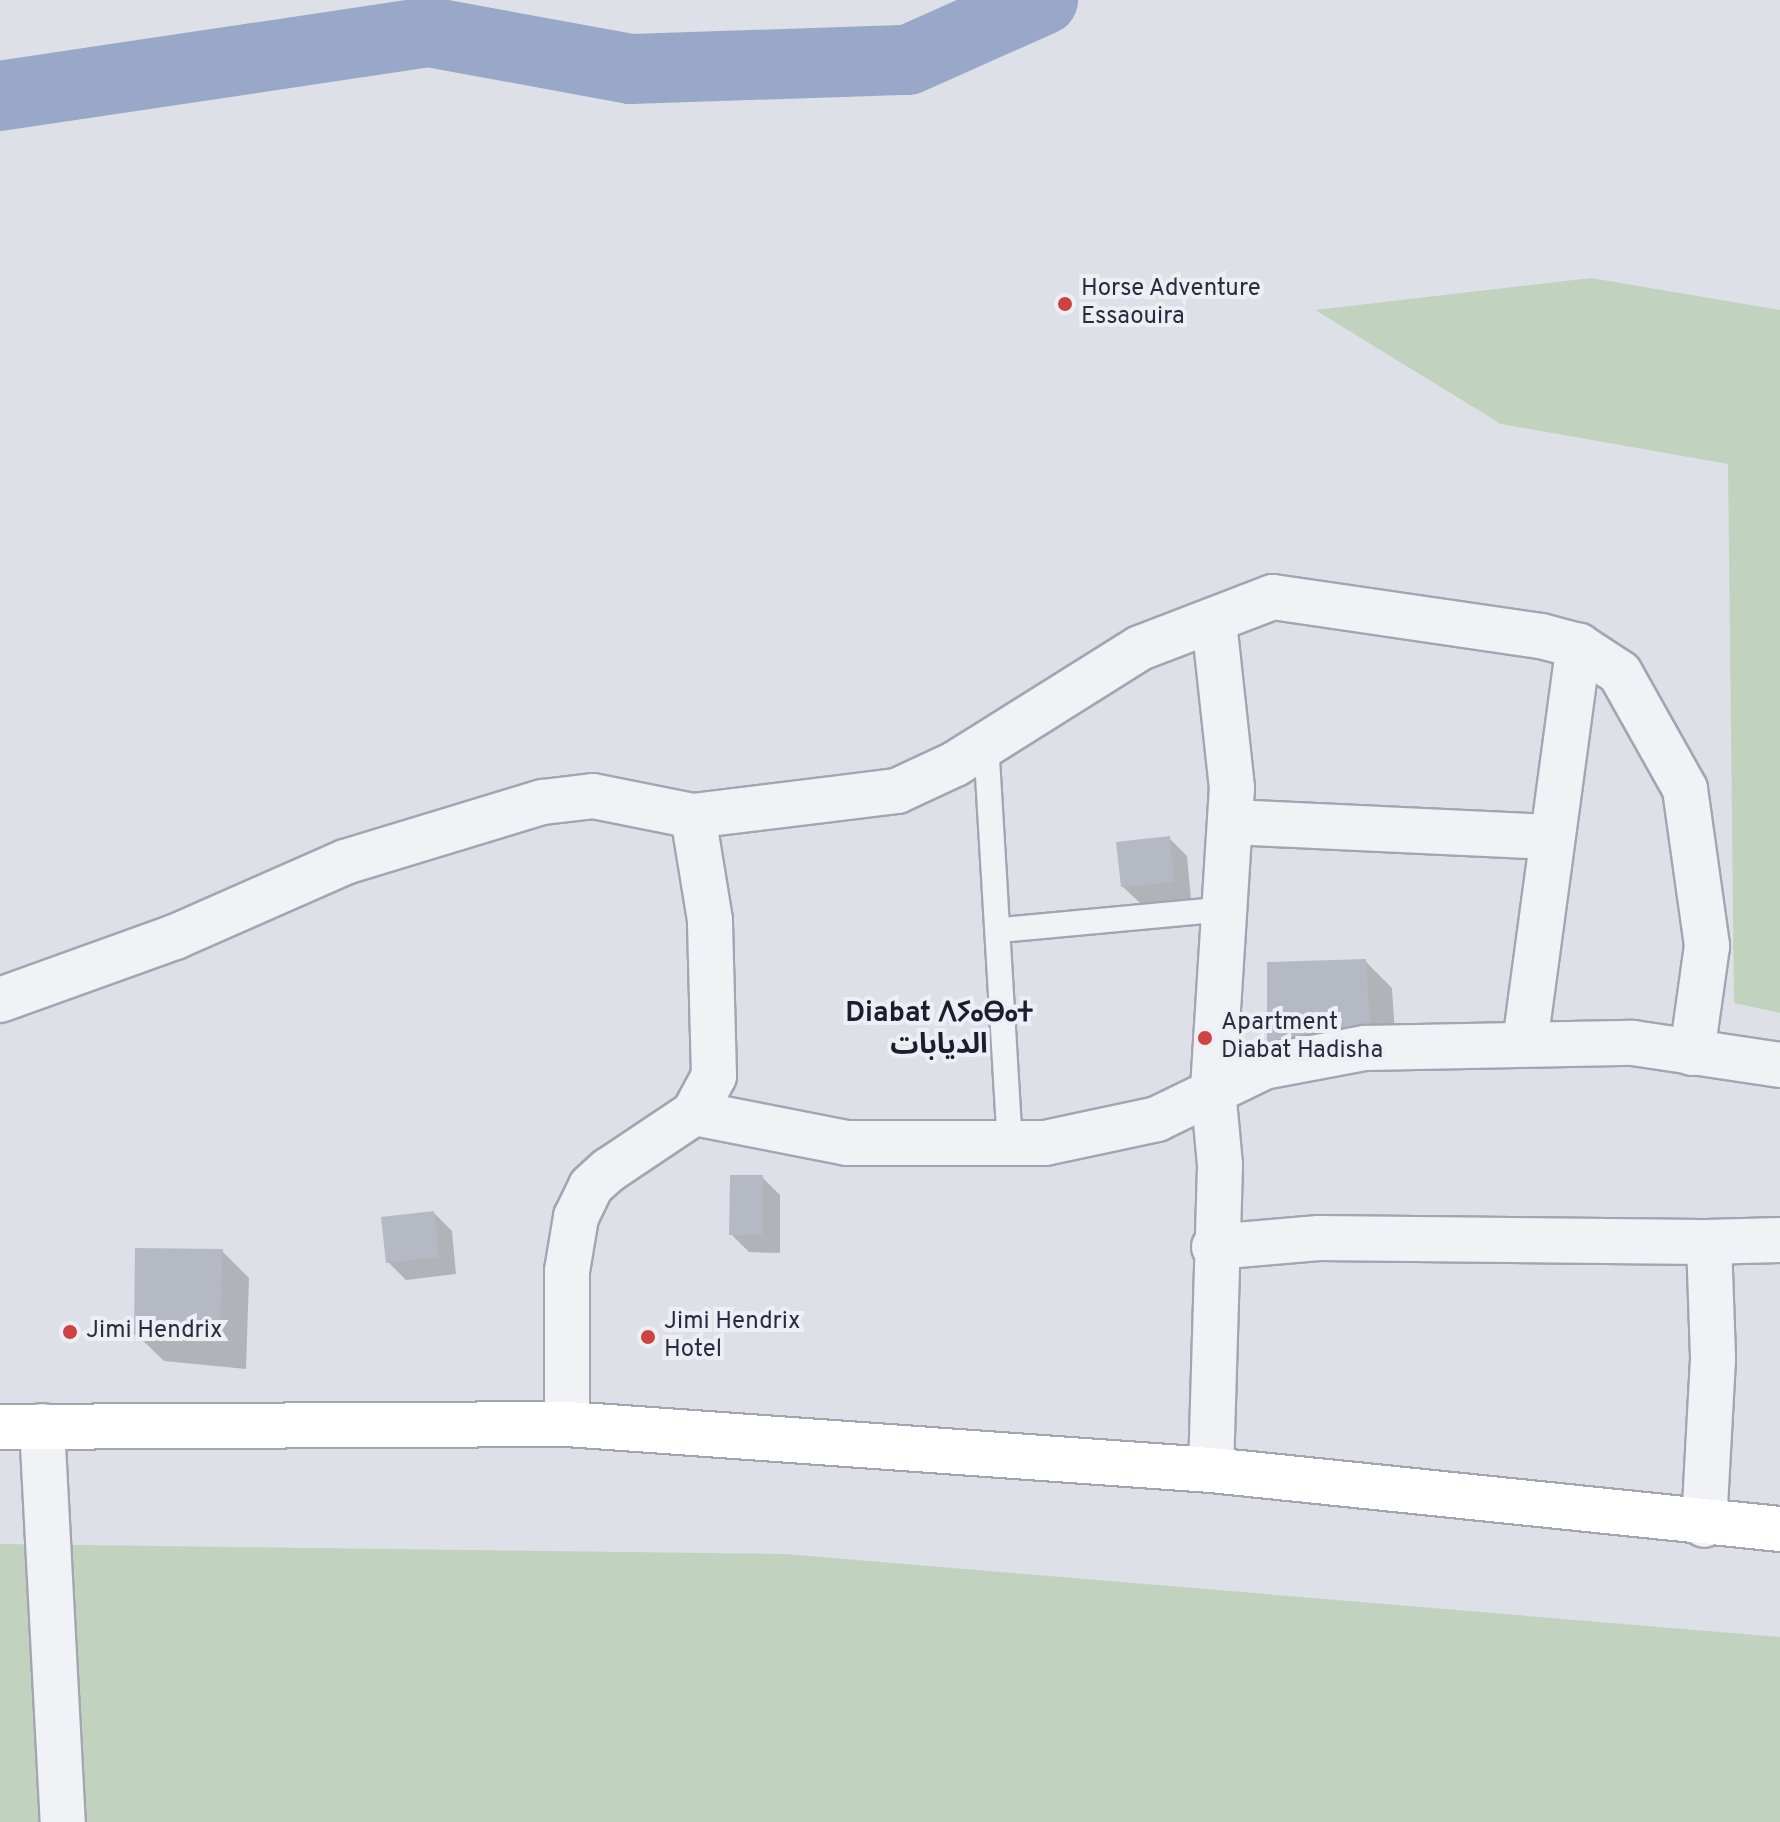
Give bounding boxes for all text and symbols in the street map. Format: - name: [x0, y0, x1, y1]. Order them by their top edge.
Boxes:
- place label: Horse Adventure Essaouira: [1081, 276, 1262, 332]
- marker: Horse Adventure Essaouira: [1056, 295, 1074, 313]
- district label: Diabat ⴷⵢⴰⴱⴰⵜ الديابات: [845, 997, 1033, 1063]
- place label: Apartment Diabat Hadisha: [1221, 1010, 1383, 1066]
- marker: Apartment Diabat Hadisha: [1196, 1029, 1214, 1047]
- place label: Jimi Hendrix Hotel: [664, 1309, 800, 1365]
- place label: Jimi Hendrix: [86, 1318, 222, 1346]
- marker: Jimi Hendrix: [61, 1323, 79, 1341]
- marker: Jimi Hendrix Hotel: [639, 1328, 657, 1346]

